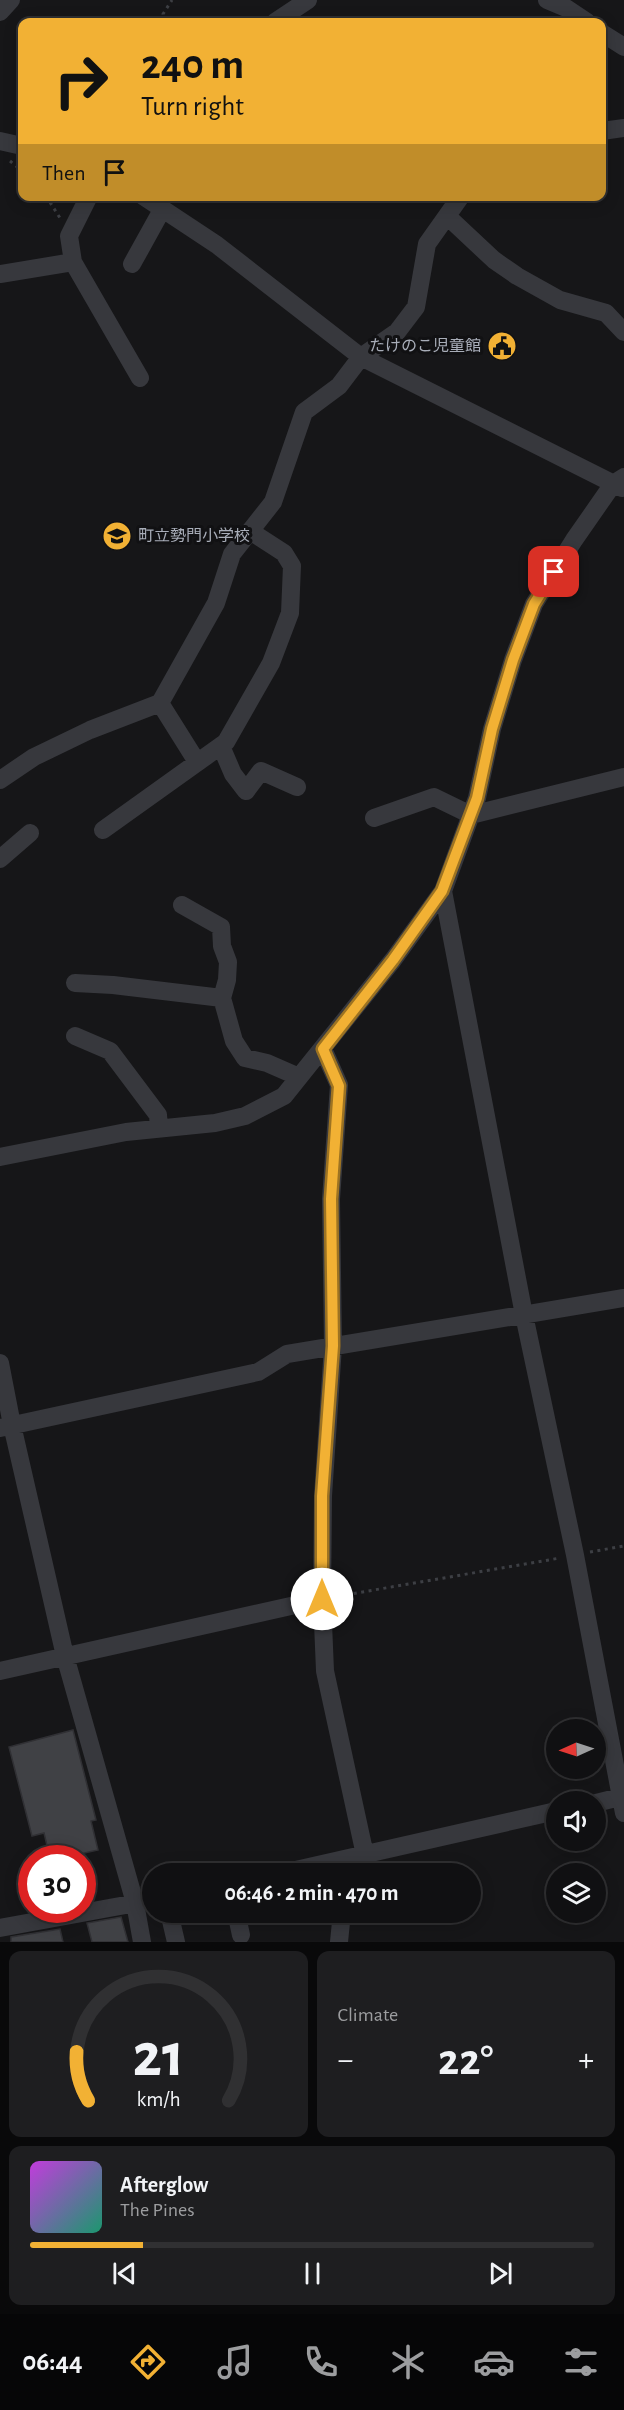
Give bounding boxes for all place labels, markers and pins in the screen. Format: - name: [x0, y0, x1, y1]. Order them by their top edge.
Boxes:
- public building icon: たけのこ児童館: [486, 330, 518, 362]
- place label: たけのこ児童館: [369, 338, 481, 354]
- school or university icon: 町立勢門小学校: [101, 520, 133, 552]
- place label: 町立勢門小学校: [138, 527, 250, 544]
- pin: [528, 546, 579, 597]

